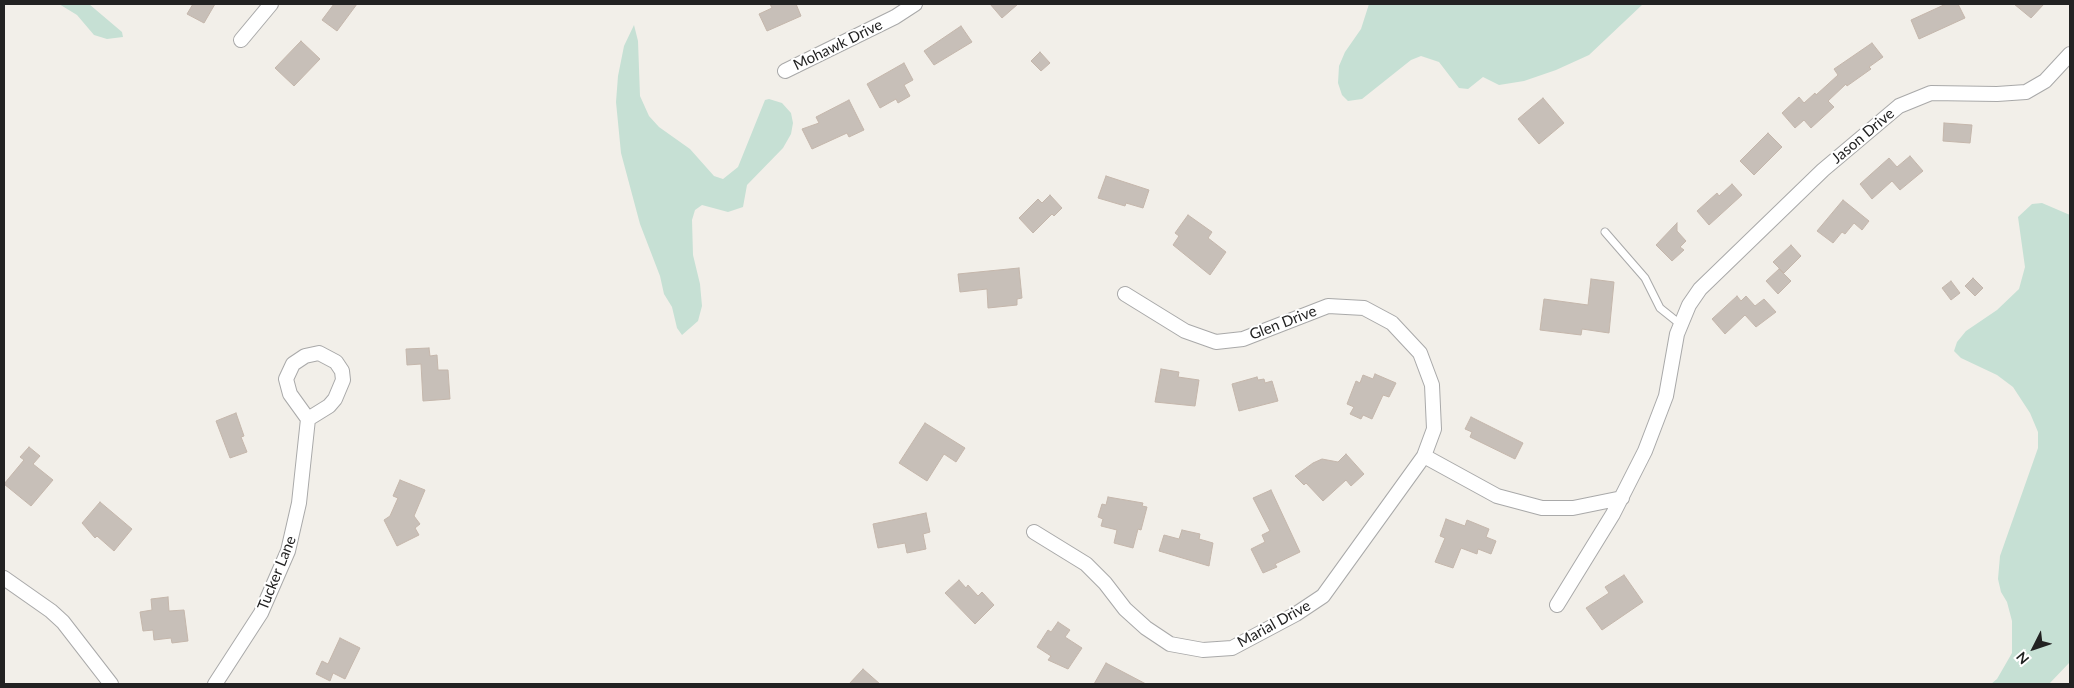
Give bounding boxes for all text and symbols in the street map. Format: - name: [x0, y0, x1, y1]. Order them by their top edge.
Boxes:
- street label: Mohawk Drive: [790, 16, 886, 74]
- street label: Jason Drive: [1828, 105, 1898, 167]
- street label: Glen Drive: [1247, 302, 1319, 344]
- street label: Tucker Lane: [254, 533, 300, 613]
- street label: Marial Drive: [1234, 597, 1314, 651]
- north arrow: [2009, 623, 2059, 673]
- text: N: [2012, 649, 2032, 668]

